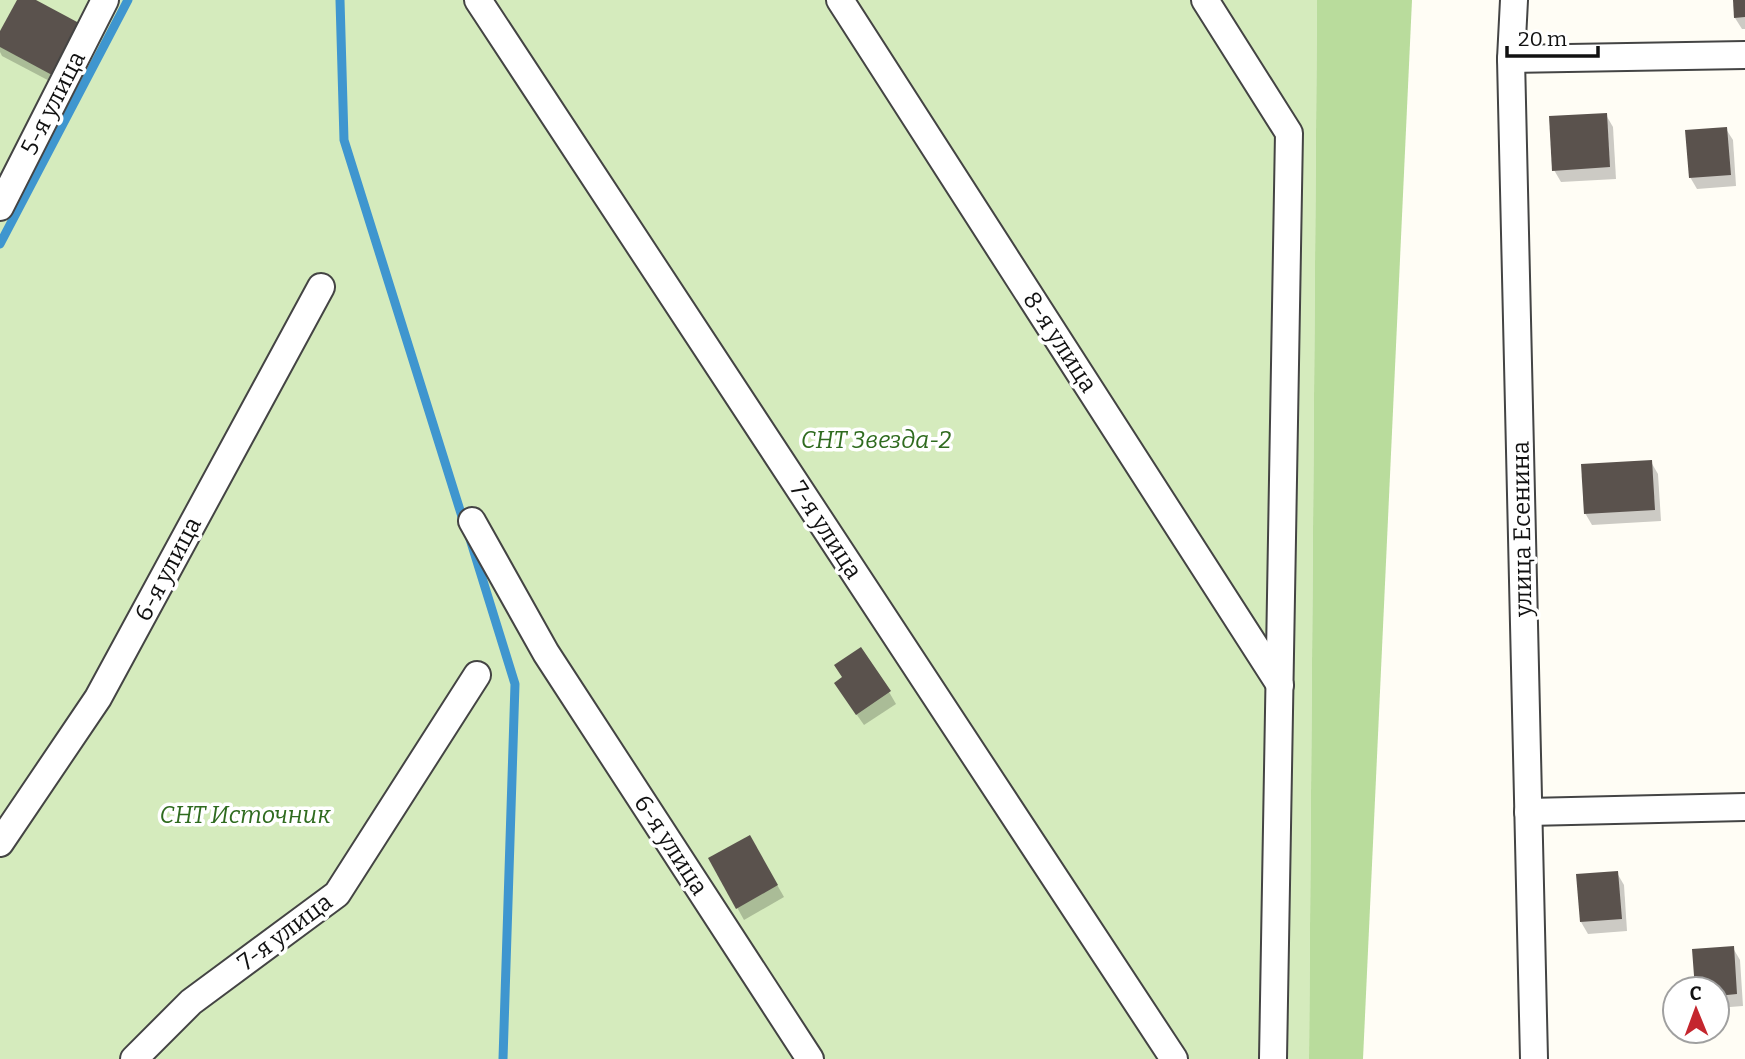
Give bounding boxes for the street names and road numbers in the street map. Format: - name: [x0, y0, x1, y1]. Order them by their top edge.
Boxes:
- street label: 5-я улица: [15, 47, 91, 159]
- street label: 8-я улица: [1017, 287, 1103, 397]
- street label: улица Есенина: [1506, 441, 1538, 618]
- street label: 7-я улица: [784, 476, 868, 584]
- street label: 6-я улица: [129, 512, 207, 626]
- street label: 6-я улица: [628, 790, 714, 900]
- street label: 7-я улица: [232, 887, 338, 977]

